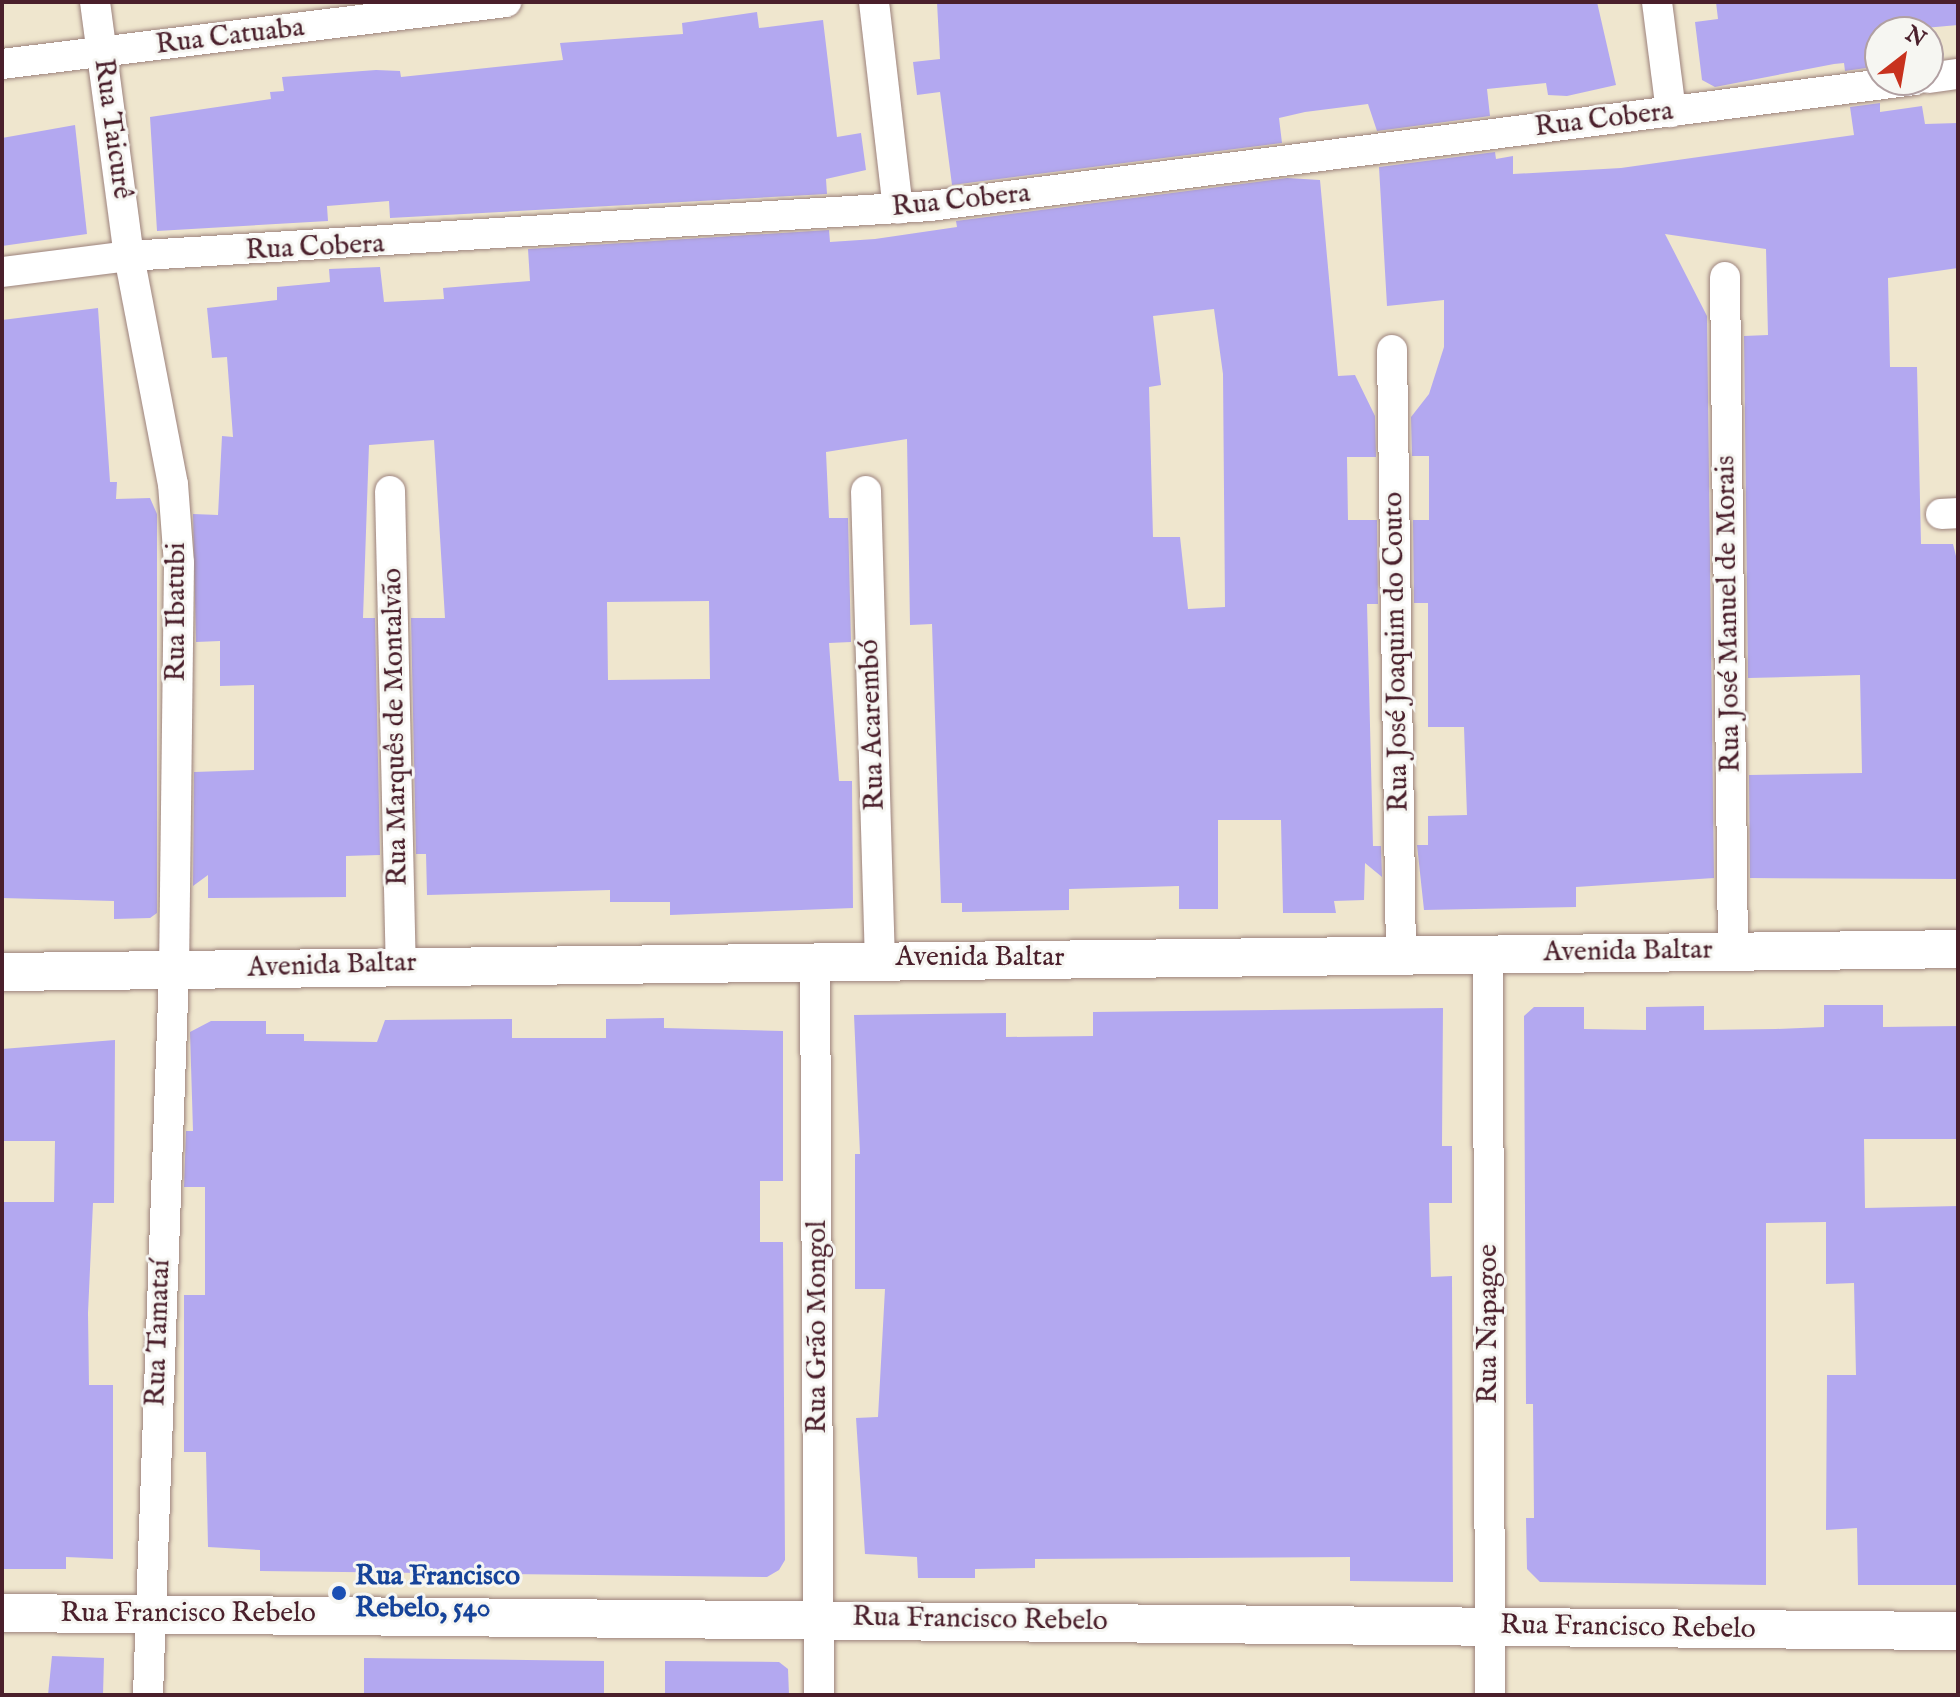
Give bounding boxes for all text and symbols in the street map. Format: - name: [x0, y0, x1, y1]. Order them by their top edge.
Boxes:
- street label: Rua Catuaba: [154, 11, 306, 63]
- north arrow: [1864, 16, 1944, 96]
- text: N: [1900, 20, 1931, 54]
- street label: Rua Taicurê: [86, 57, 138, 201]
- street label: Rua Cobera: [1533, 95, 1675, 145]
- street label: Rua Cobera: [890, 177, 1032, 225]
- street label: Rua Cobera: [245, 228, 385, 268]
- street label: Rua José Manuel de Morais: [1709, 455, 1749, 773]
- street label: Rua José Joaquim do Couto: [1377, 492, 1417, 812]
- street label: Rua Ibatubi: [160, 542, 194, 682]
- street label: Rua Marquês de Montalvão: [376, 568, 416, 886]
- street label: Rua Acarembó: [853, 639, 893, 811]
- street label: Avenida Baltar: [1543, 934, 1713, 970]
- street label: Avenida Baltar: [895, 941, 1065, 975]
- street label: Avenida Baltar: [247, 946, 417, 986]
- street label: Rua Grão Mongol: [801, 1220, 835, 1434]
- street label: Rua Napagoe: [1472, 1244, 1506, 1404]
- street label: Rua Tamataí: [140, 1259, 178, 1407]
- place label: Rua Francisco Rebelo, 540: [355, 1560, 520, 1626]
- marker: Rua Francisco Rebelo, 540: [330, 1584, 348, 1602]
- street label: Rua Francisco Rebelo: [60, 1597, 316, 1631]
- street label: Rua Francisco Rebelo: [852, 1601, 1108, 1639]
- street label: Rua Francisco Rebelo: [1500, 1609, 1756, 1647]

